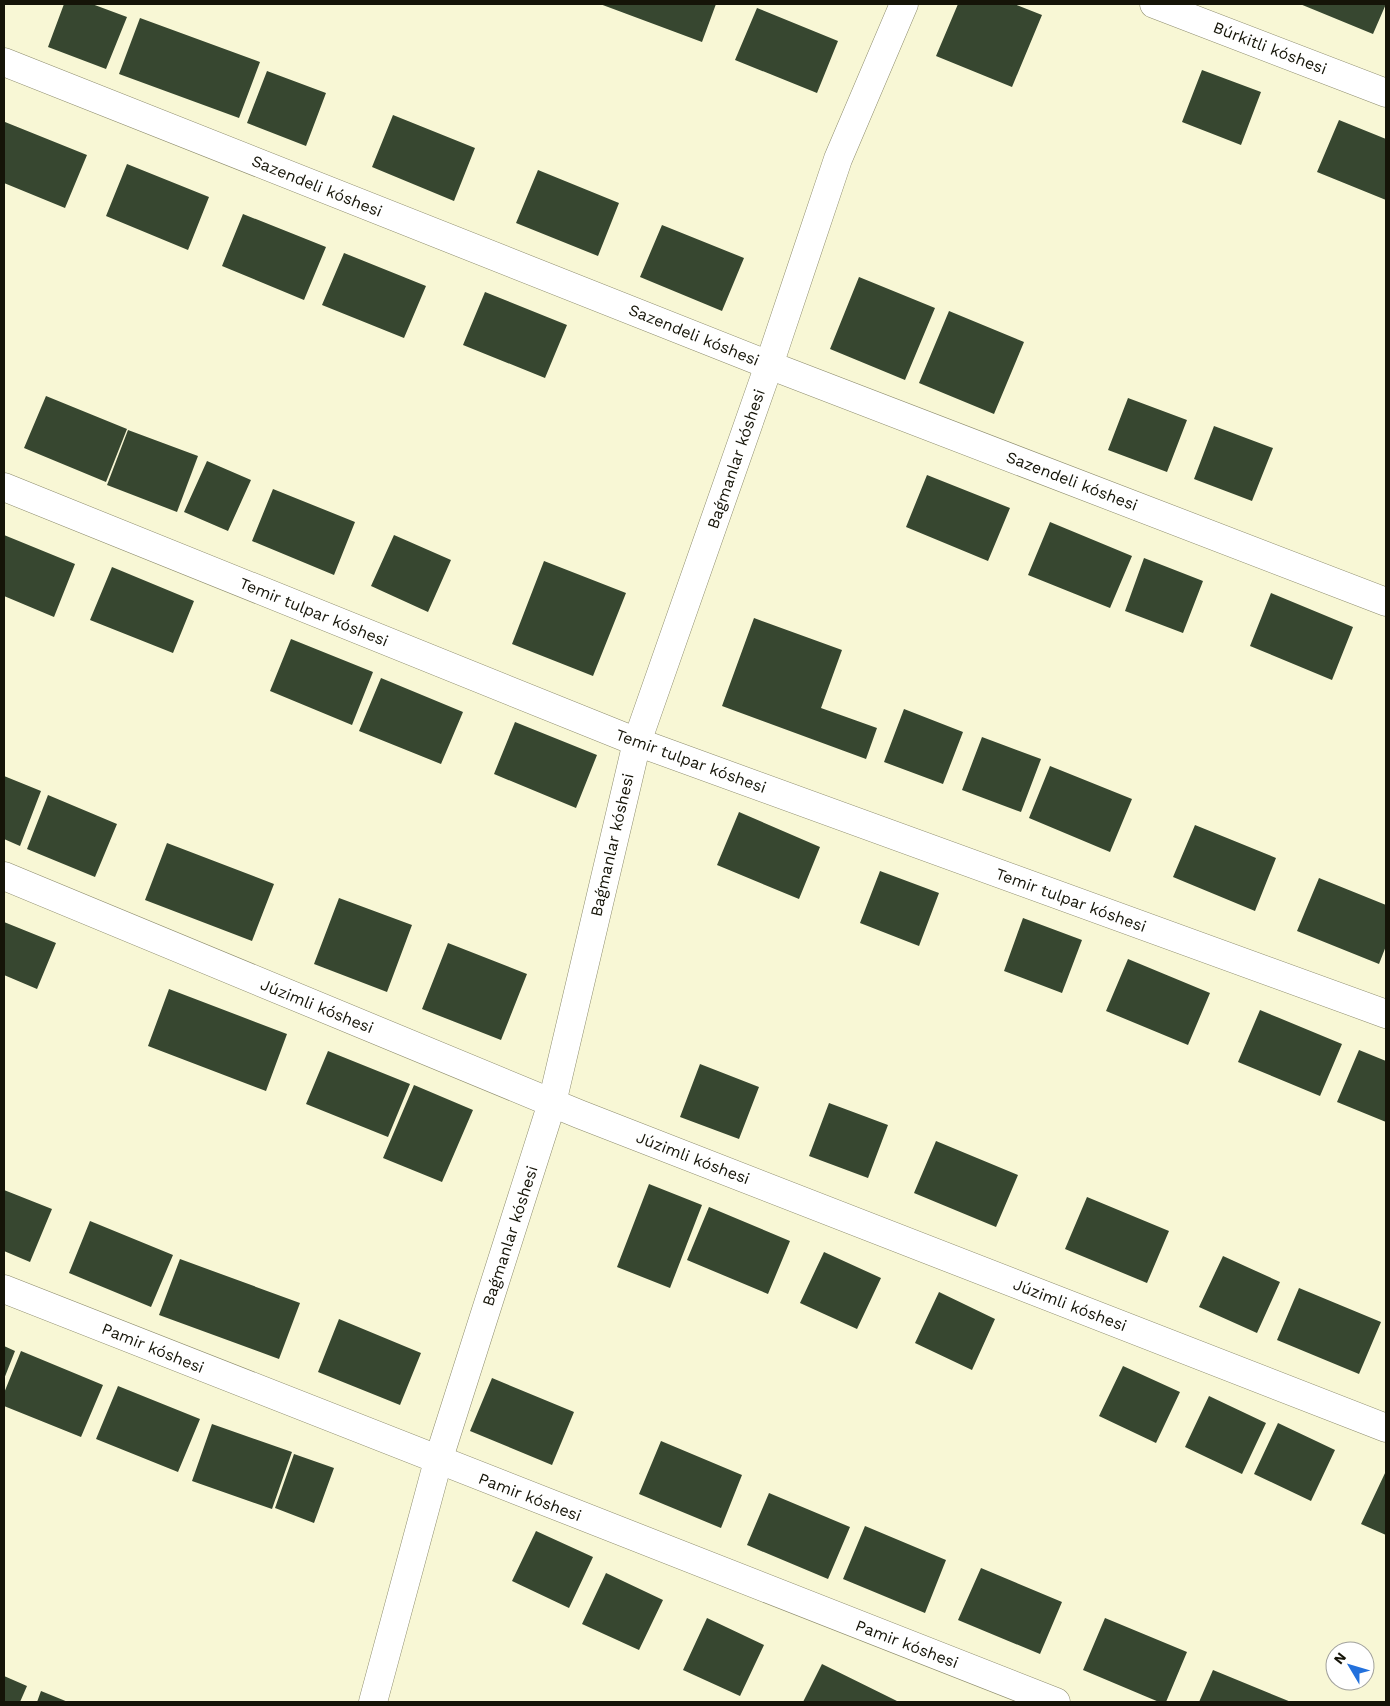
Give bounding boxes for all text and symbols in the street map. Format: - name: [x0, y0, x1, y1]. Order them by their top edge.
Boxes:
- street label: Búrkitli kóshesi: [1211, 18, 1329, 78]
- street label: Sazendeli kóshesi: [249, 151, 385, 221]
- street label: Sazendeli kóshesi: [626, 300, 762, 370]
- street label: Baǵmanlar kóshesi: [703, 387, 769, 531]
- street label: Sazendeli kóshesi: [1004, 447, 1140, 515]
- street label: Temir tulpar kóshesi: [237, 573, 391, 651]
- street label: Temir tulpar kóshesi: [613, 725, 769, 797]
- street label: Baǵmanlar kóshesi: [586, 772, 638, 918]
- street label: Temir tulpar kóshesi: [993, 864, 1149, 936]
- street label: Júzimli kóshesi: [258, 975, 376, 1037]
- street label: Júzimli kóshesi: [634, 1128, 752, 1188]
- street label: Baǵmanlar kóshesi: [478, 1163, 542, 1309]
- street label: Júzimli kóshesi: [1011, 1275, 1129, 1335]
- street label: Pamir kóshesi: [99, 1319, 207, 1377]
- street label: Pamir kóshesi: [476, 1469, 584, 1525]
- street label: Pamir kóshesi: [853, 1616, 961, 1672]
- north arrow: [1325, 1641, 1375, 1691]
- text: N: [1330, 1649, 1349, 1667]

